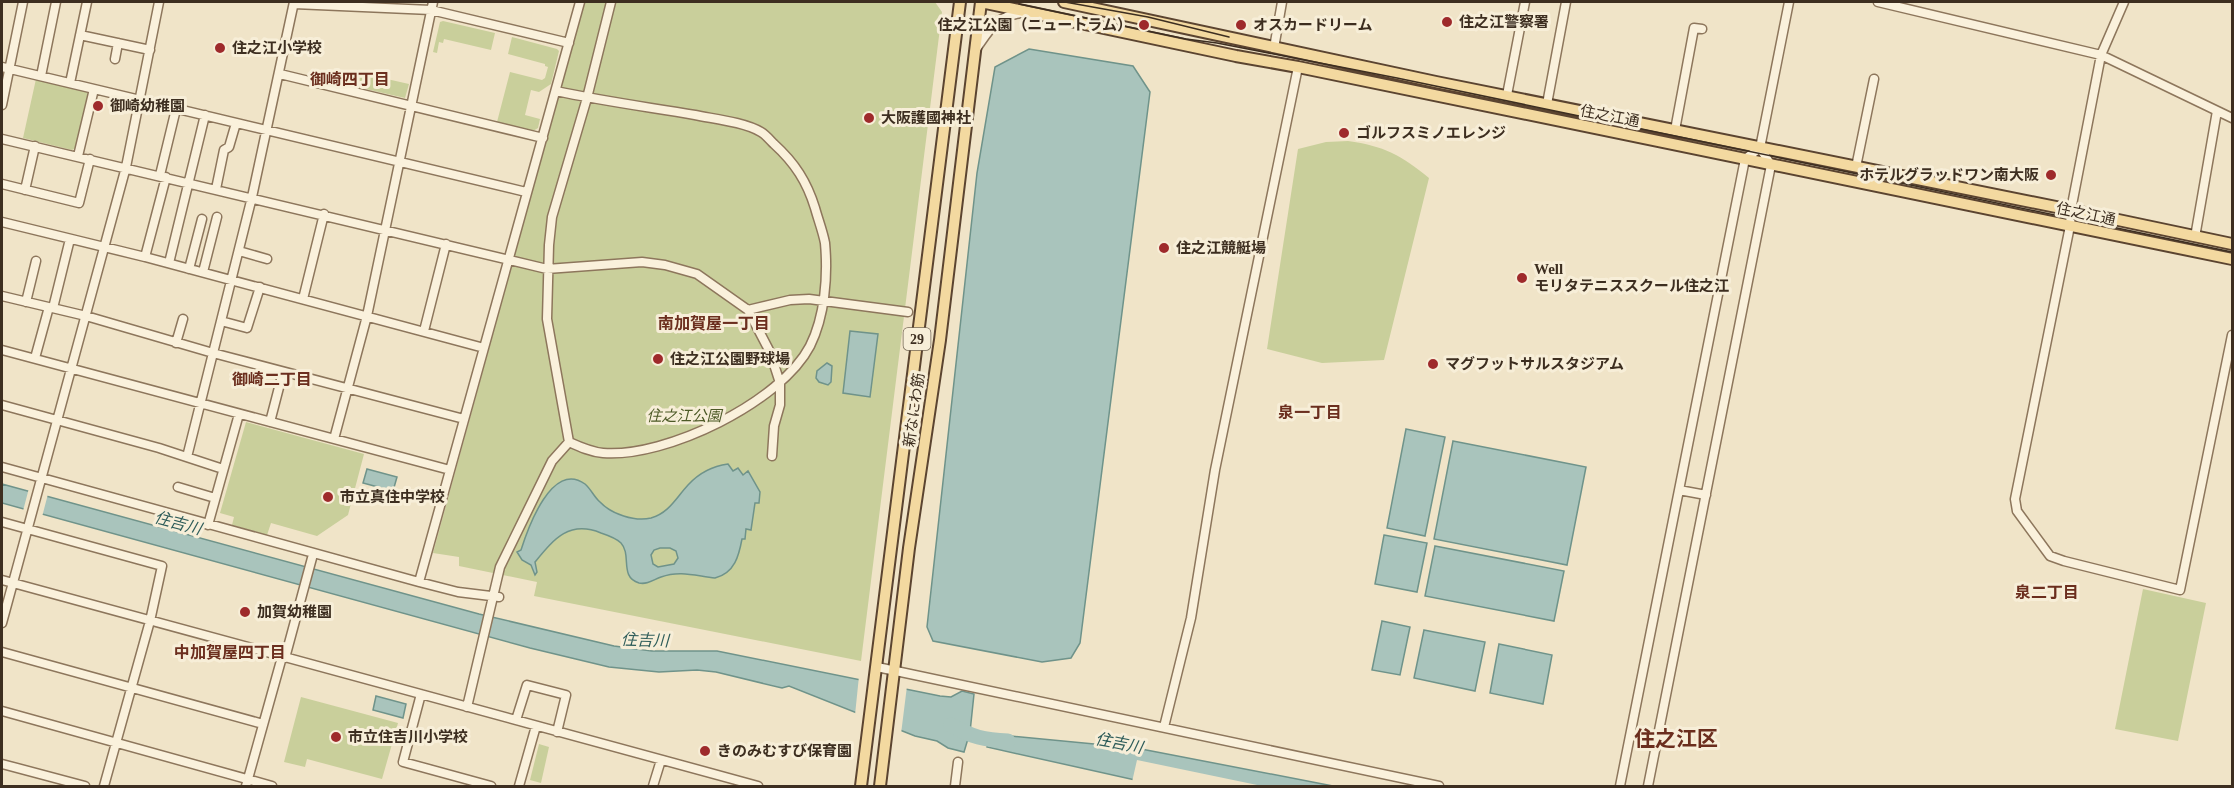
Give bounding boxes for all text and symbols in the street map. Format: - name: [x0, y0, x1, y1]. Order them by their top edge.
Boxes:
- place label: 住之江警察署: [1459, 14, 1549, 30]
- marker: 住之江警察署: [1440, 15, 1454, 29]
- place label: 住之江公園（ニュートラム）: [937, 17, 1132, 33]
- place label: オスカードリーム: [1253, 17, 1373, 33]
- marker: 住之江公園（ニュートラム）: [1137, 18, 1151, 32]
- marker: オスカードリーム: [1234, 18, 1248, 32]
- place label: 住之江小学校: [232, 40, 322, 56]
- marker: 住之江小学校: [213, 41, 227, 55]
- district label: 御崎四丁目: [310, 71, 390, 88]
- place label: 御崎幼稚園: [110, 98, 185, 114]
- marker: 御崎幼稚園: [91, 99, 105, 113]
- street label: 住之江通: [1579, 102, 1641, 130]
- place label: 大阪護國神社: [881, 109, 971, 126]
- marker: 大阪護國神社: [862, 111, 876, 125]
- place label: ゴルフスミノエレンジ: [1356, 125, 1506, 141]
- marker: ゴルフスミノエレンジ: [1337, 126, 1351, 140]
- place label: ホテルグラッドワン南大阪: [1859, 167, 2039, 183]
- marker: ホテルグラッドワン南大阪: [2044, 168, 2058, 182]
- street label: 住之江通: [2055, 200, 2117, 228]
- place label: 住之江競艇場: [1176, 240, 1266, 256]
- marker: 住之江競艇場: [1157, 241, 1171, 255]
- place label: Well モリタテニススクール住之江: [1534, 261, 1729, 294]
- marker: Well モリタテニススクール住之江: [1515, 271, 1529, 285]
- district label: 南加賀屋一丁目: [658, 315, 770, 332]
- road number: 29: [904, 328, 930, 350]
- place label: 住之江公園野球場: [670, 351, 790, 367]
- marker: 住之江公園野球場: [651, 352, 665, 366]
- place label: マグフットサルスタジアム: [1445, 356, 1624, 372]
- marker: マグフットサルスタジアム: [1426, 357, 1440, 371]
- district label: 御崎二丁目: [232, 371, 312, 388]
- street label: 新なにわ筋: [901, 372, 927, 448]
- district label: 泉一丁目: [1278, 404, 1342, 421]
- park label: 住之江公園: [646, 408, 723, 424]
- place label: 市立真住中学校: [340, 489, 445, 505]
- marker: 市立真住中学校: [321, 490, 335, 504]
- water label: 住吉川: [153, 509, 205, 538]
- district label: 泉二丁目: [2015, 584, 2079, 601]
- place label: 加賀幼稚園: [257, 604, 332, 620]
- marker: 加賀幼稚園: [238, 605, 252, 619]
- water label: 住吉川: [621, 631, 671, 649]
- district label: 中加賀屋四丁目: [174, 644, 286, 661]
- district label: 住之江区: [1634, 727, 1718, 751]
- place label: 市立住吉川小学校: [348, 729, 468, 745]
- marker: 市立住吉川小学校: [329, 730, 343, 744]
- water label: 住吉川: [1094, 730, 1146, 756]
- place label: きのみむすび保育園: [717, 743, 852, 759]
- marker: きのみむすび保育園: [698, 744, 712, 758]

